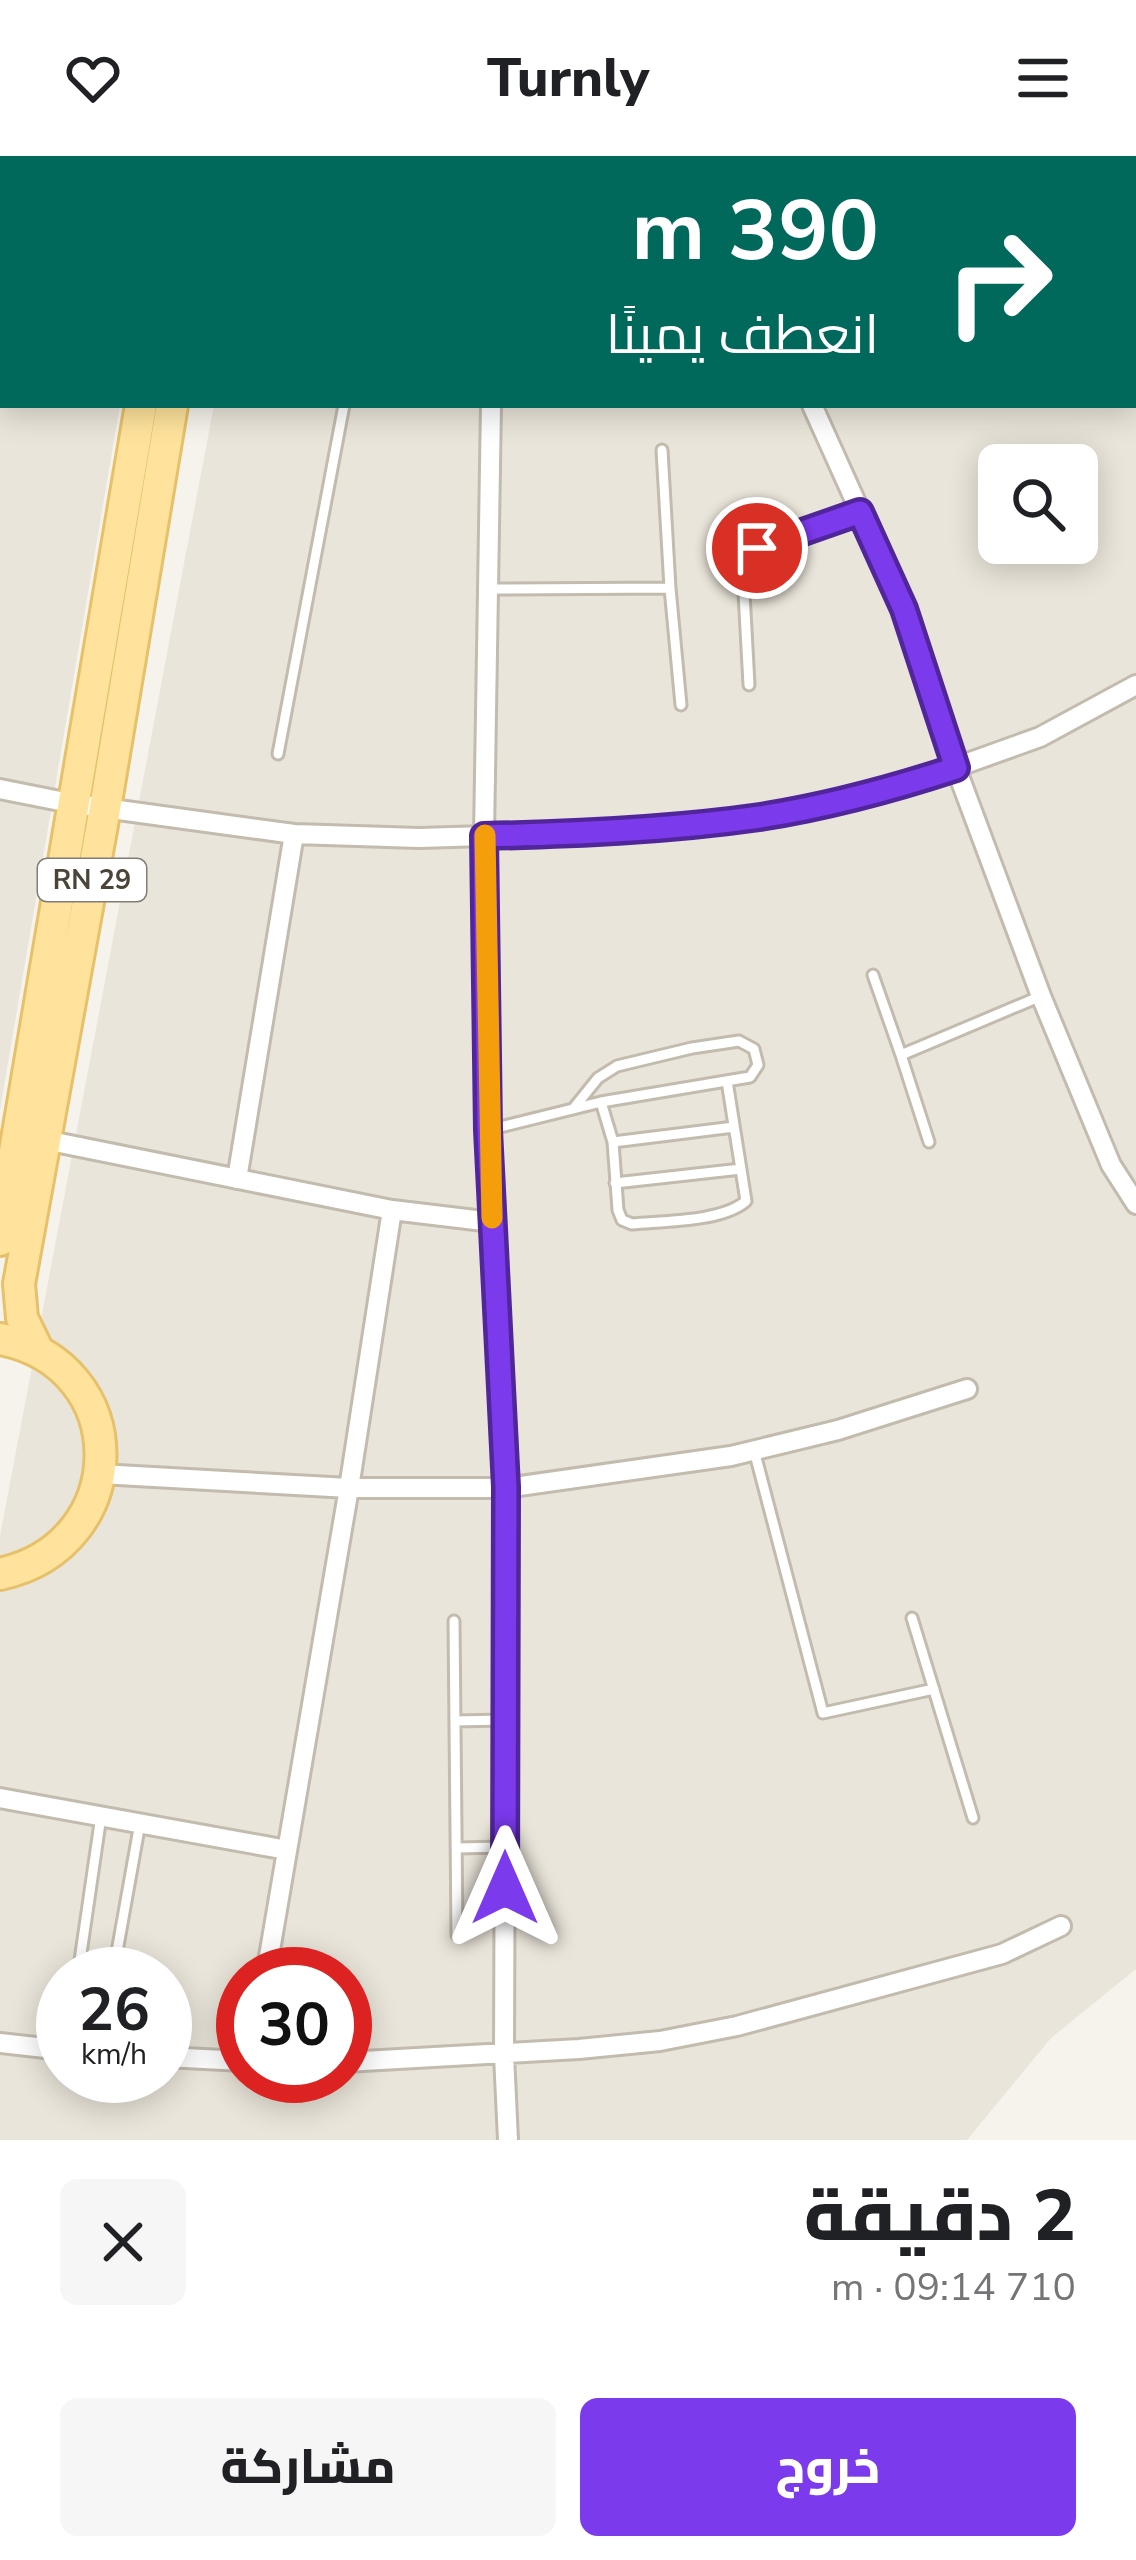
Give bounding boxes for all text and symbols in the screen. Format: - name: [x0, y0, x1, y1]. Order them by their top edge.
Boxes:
- text: Turnly: [487, 41, 649, 115]
- icon: heart: [60, 45, 126, 111]
- icon: menu: [1010, 45, 1076, 111]
- text: 390 m: [631, 174, 879, 289]
- icon: right: [921, 204, 1077, 360]
- text: انعطف يمينًا: [606, 298, 879, 372]
- map controls: [978, 444, 1098, 564]
- button: search: [978, 444, 1098, 564]
- pin: [706, 497, 808, 599]
- icon: arrive: [724, 515, 790, 581]
- road number: RN 29: [38, 859, 146, 901]
- position arrow: [442, 1825, 568, 1951]
- speed limit sign: 30: [216, 1947, 372, 2103]
- text: 26: [78, 1969, 150, 2051]
- text: km/h: [81, 2034, 147, 2075]
- text: 2 دقيقة: [804, 2167, 1076, 2265]
- button: close: [60, 2179, 186, 2305]
- text: 710 m · 09:14: [831, 2261, 1076, 2314]
- button: مشاركة: [60, 2398, 556, 2536]
- button: خروج: [580, 2398, 1076, 2536]

